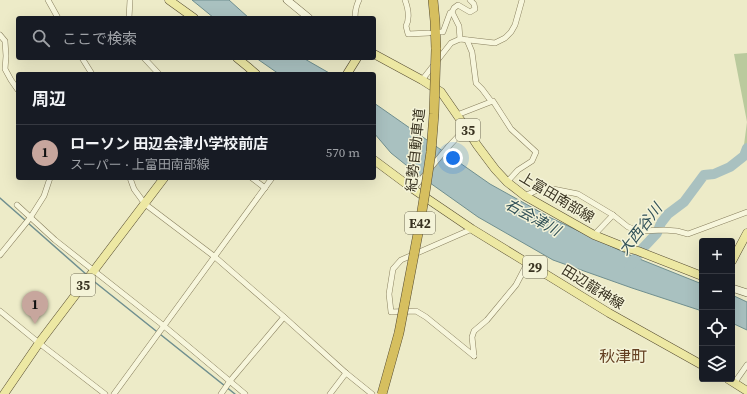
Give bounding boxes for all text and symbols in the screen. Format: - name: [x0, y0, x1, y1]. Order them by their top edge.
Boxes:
- search box: [16, 16, 376, 60]
- icon: search: [30, 27, 52, 49]
- text: ここで検索: [62, 28, 137, 49]
- text: 周辺: [32, 87, 66, 111]
- street label: 紀勢自動車道: [401, 107, 429, 193]
- road number: 35: [456, 119, 480, 141]
- text: ローソン 田辺会津小学校前店: [70, 133, 268, 154]
- text: 1: [41, 144, 49, 161]
- text: 570 m: [326, 144, 360, 161]
- your location: [443, 148, 463, 168]
- text: スーパー · 上富田南部線: [70, 156, 210, 173]
- street label: 上富田南部線: [516, 167, 598, 227]
- water label: 右会津川: [502, 193, 566, 242]
- water label: 大西谷川: [613, 197, 668, 259]
- road number: E42: [405, 212, 435, 234]
- map controls: [699, 238, 735, 382]
- button: +: [699, 238, 735, 274]
- road number: 29: [523, 256, 547, 278]
- street label: 田辺龍神線: [558, 260, 628, 314]
- road number: 35: [71, 274, 95, 296]
- button: −: [699, 274, 735, 310]
- pin: 1: [22, 291, 48, 324]
- button: locate: [699, 310, 735, 346]
- district label: 秋津町: [599, 345, 647, 367]
- button: layers: [699, 346, 735, 382]

